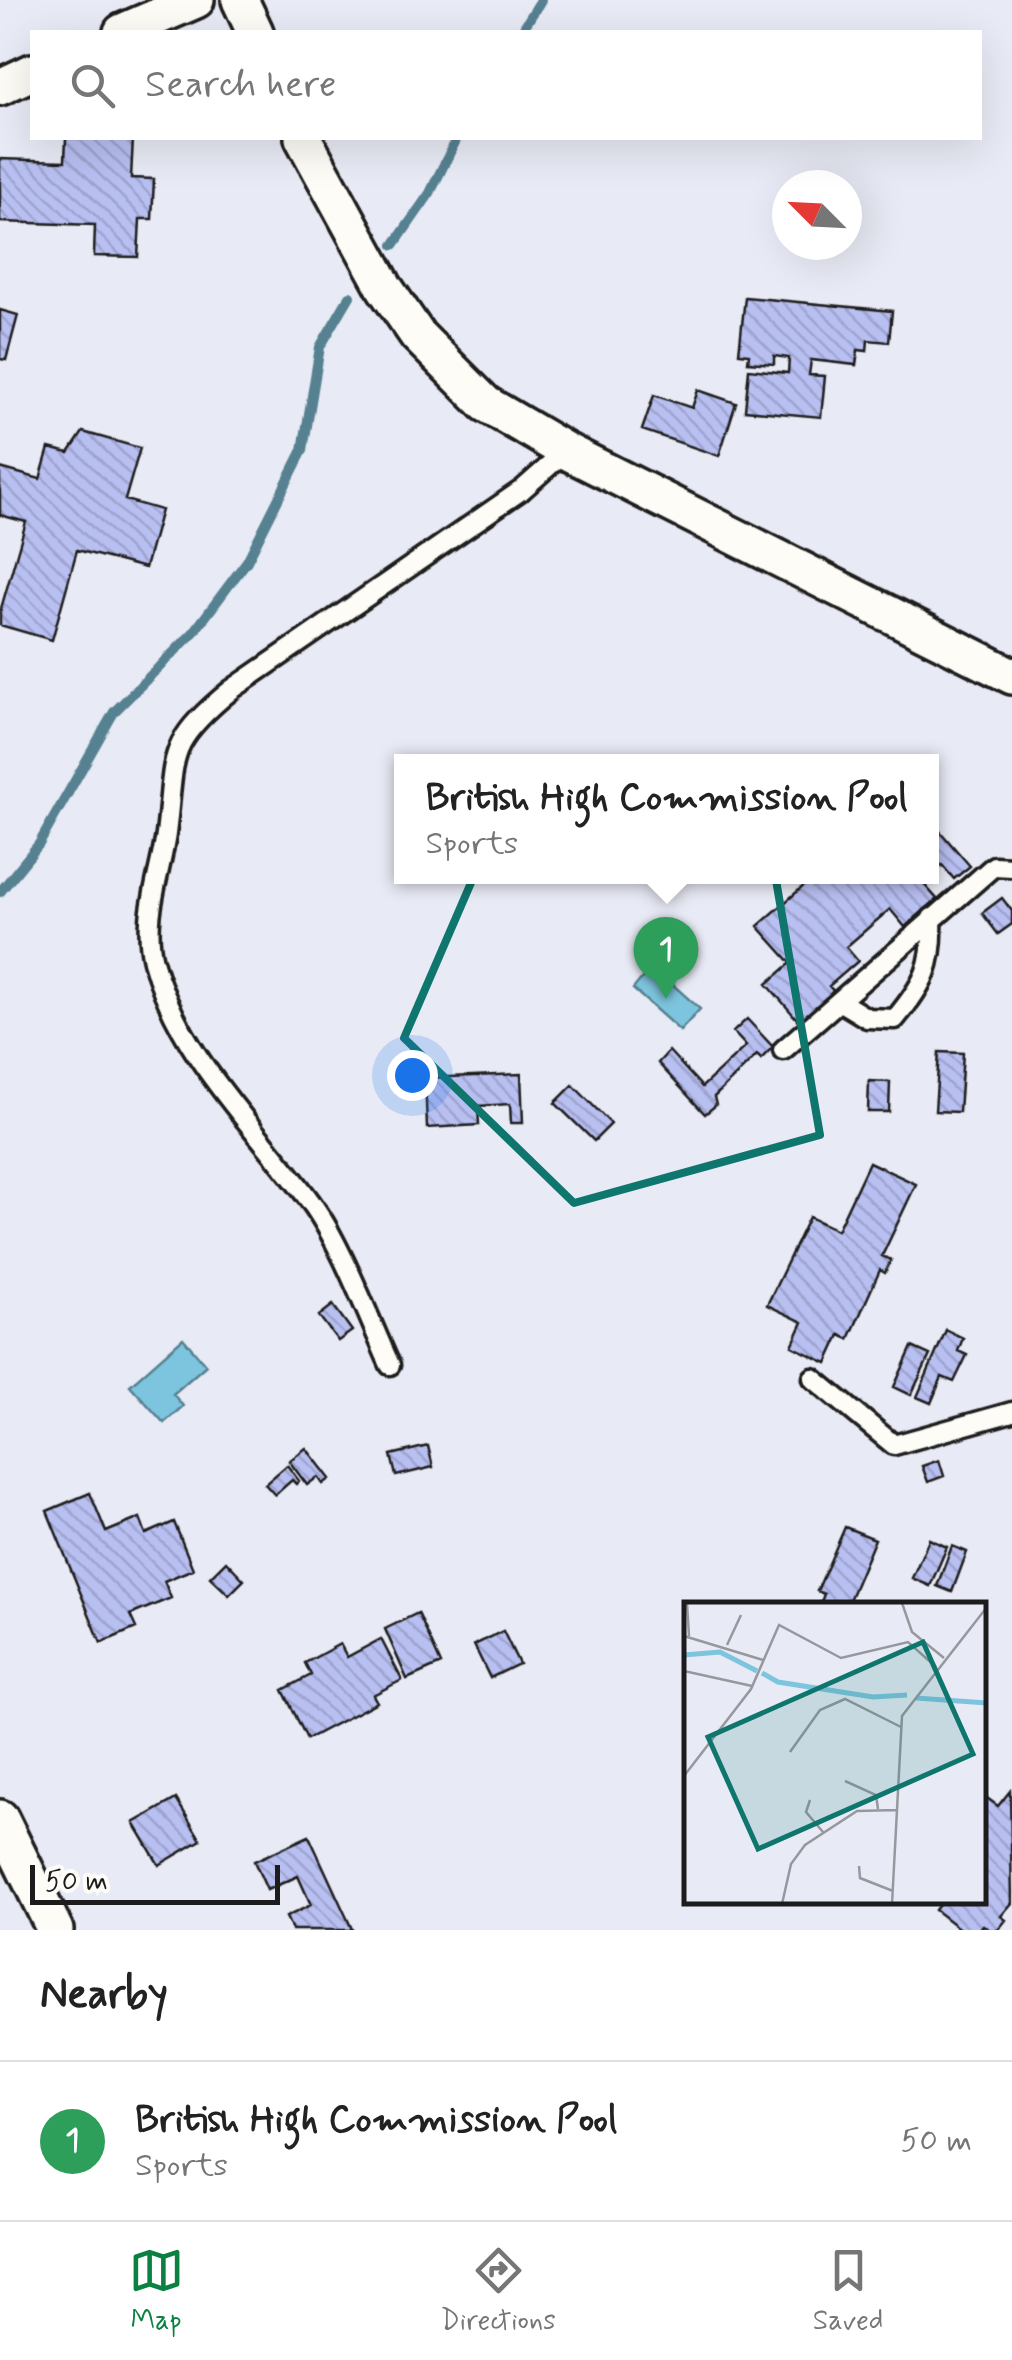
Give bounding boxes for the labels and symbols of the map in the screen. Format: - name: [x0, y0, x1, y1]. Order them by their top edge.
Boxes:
- north arrow: [772, 170, 862, 260]
- pin: 1: [634, 916, 698, 999]
- your location: [387, 1050, 438, 1101]
- inset map: [684, 1602, 987, 1905]
- scale bar: [30, 1860, 280, 1904]

